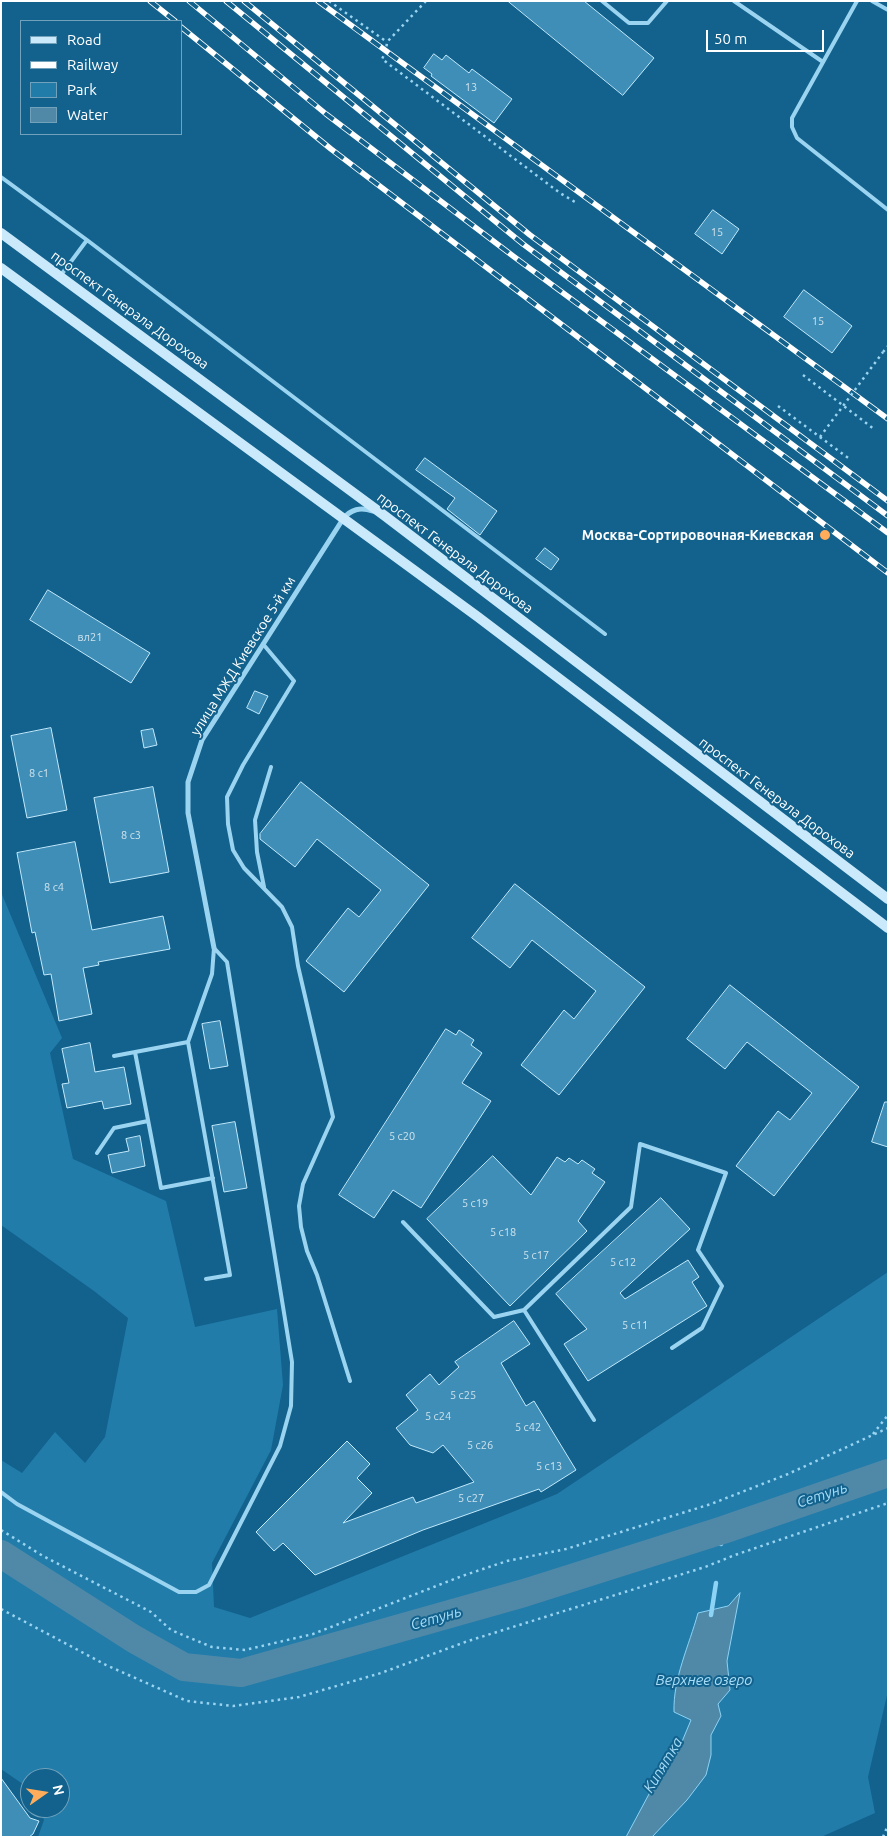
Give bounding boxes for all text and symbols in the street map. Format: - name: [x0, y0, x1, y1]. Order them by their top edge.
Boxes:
- legend: [20, 20, 182, 135]
- scale bar: [709, 20, 826, 52]
- text: 50 m: [714, 30, 747, 47]
- text: Road: [67, 31, 102, 48]
- text: Railway: [67, 56, 118, 73]
- house number: 13: [465, 80, 477, 94]
- text: Park: [67, 81, 97, 98]
- text: Water: [67, 106, 108, 123]
- house number: 15: [711, 225, 723, 239]
- street label: проспект Генерала Дорохова: [48, 247, 212, 373]
- house number: 15: [812, 314, 824, 328]
- street label: проспект Генерала Дорохова: [374, 489, 536, 617]
- place label: Москва-Сортировочная-Киевская: [582, 527, 814, 543]
- marker: Москва-Сортировочная-Киевская: [818, 528, 832, 542]
- street label: улица МЖД Киевское 5-й км: [187, 573, 299, 739]
- house number: вл21: [78, 630, 102, 644]
- street label: проспект Генерала Дорохова: [696, 734, 858, 862]
- house number: 8 с1: [29, 766, 49, 780]
- house number: 8 с3: [121, 828, 141, 842]
- house number: 8 с4: [44, 880, 64, 894]
- house number: 5 с20: [389, 1129, 415, 1143]
- house number: 5 с19: [462, 1196, 488, 1210]
- house number: 5 с18: [490, 1225, 516, 1239]
- house number: 5 с17: [523, 1248, 549, 1262]
- house number: 5 с12: [610, 1255, 636, 1269]
- house number: 5 с11: [622, 1318, 648, 1332]
- house number: 5 с25: [450, 1388, 476, 1402]
- house number: 5 с24: [425, 1409, 451, 1423]
- house number: 5 с42: [515, 1420, 541, 1434]
- house number: 5 с26: [467, 1438, 493, 1452]
- house number: 5 с13: [536, 1459, 562, 1473]
- water label: Сетунь: [794, 1478, 850, 1512]
- house number: 5 с27: [458, 1491, 484, 1505]
- water label: Сетунь: [409, 1602, 463, 1634]
- water label: Верхнее озеро: [656, 1671, 752, 1689]
- water label: Кипятка: [640, 1734, 686, 1796]
- north arrow: [20, 1768, 70, 1818]
- text: N: [50, 1783, 68, 1797]

